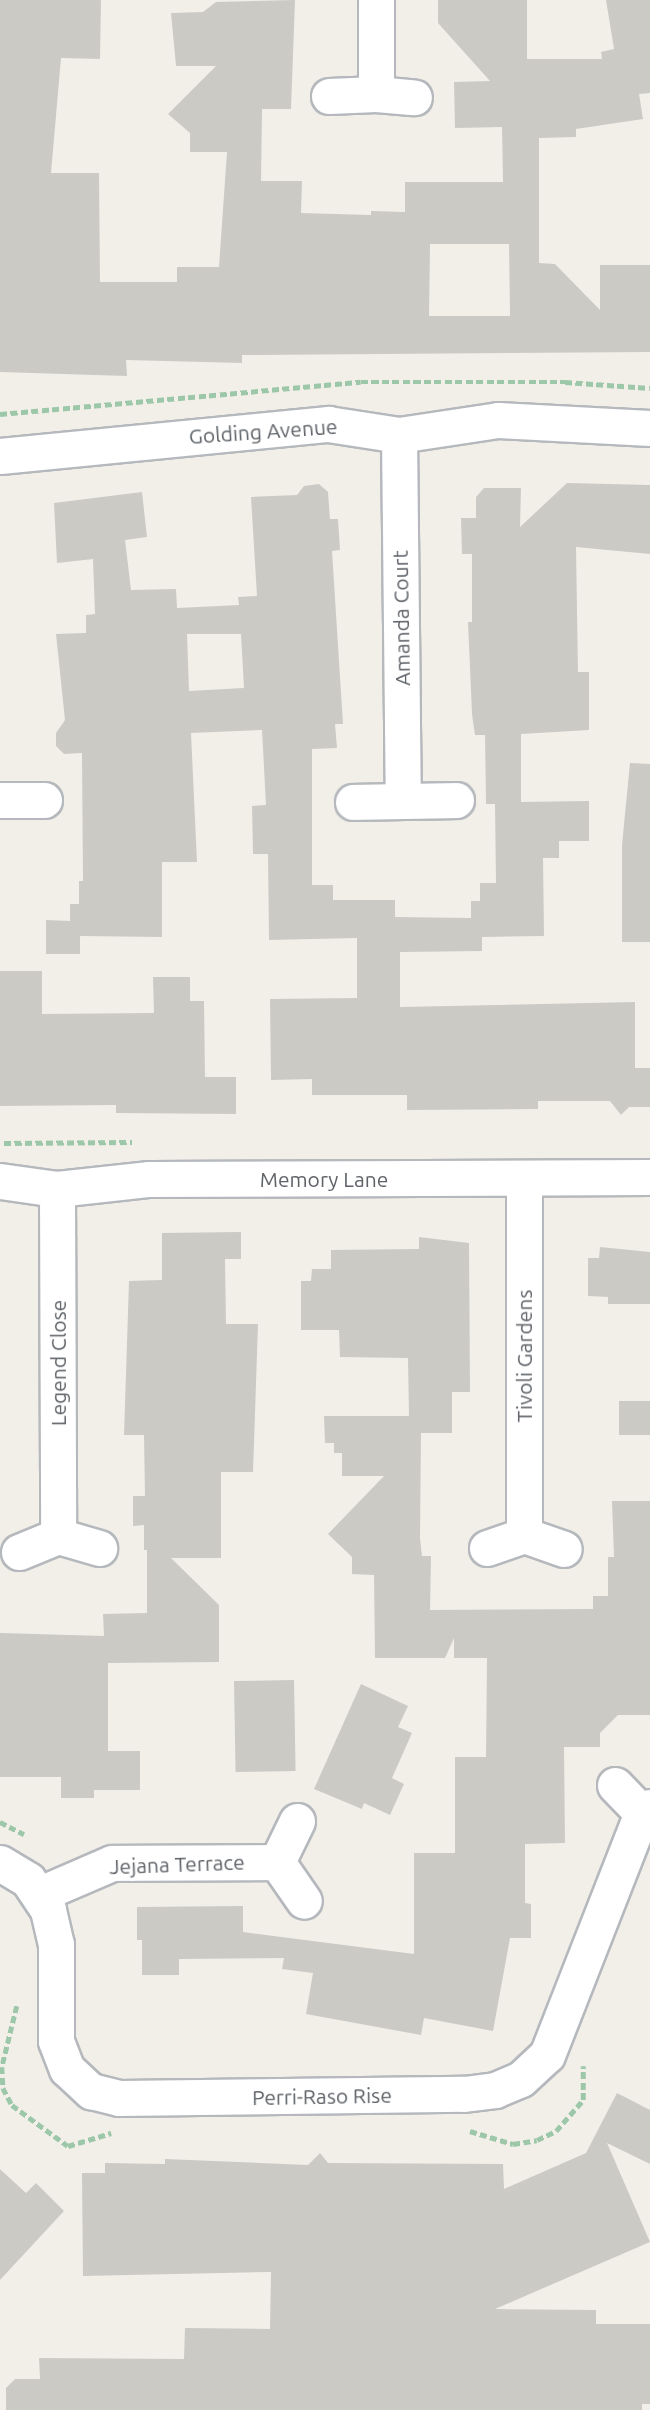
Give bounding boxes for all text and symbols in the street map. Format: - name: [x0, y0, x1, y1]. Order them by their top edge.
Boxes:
- street label: Golding Avenue: [188, 413, 338, 449]
- street label: Amanda Court: [387, 550, 415, 686]
- street label: Memory Lane: [260, 1166, 388, 1192]
- street label: Tivoli Gardens: [511, 1290, 537, 1422]
- street label: Legend Close: [45, 1300, 71, 1426]
- street label: Jejana Terrace: [109, 1849, 245, 1879]
- street label: Perri-Raso Rise: [252, 2082, 392, 2110]

